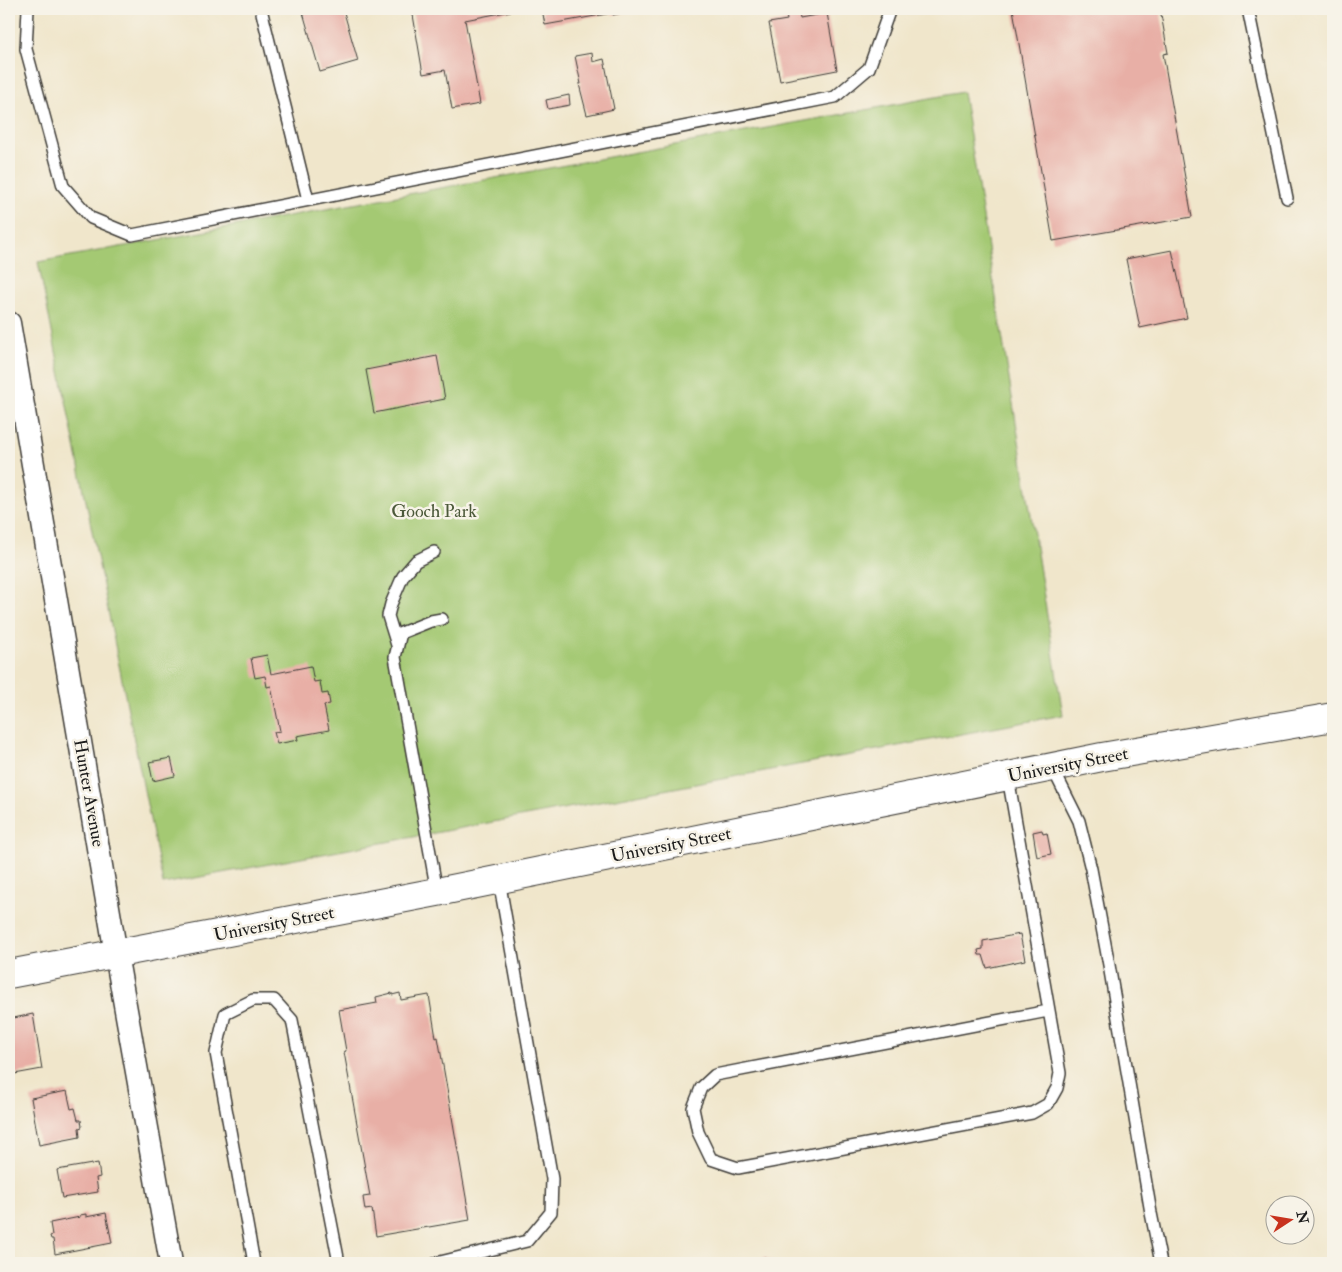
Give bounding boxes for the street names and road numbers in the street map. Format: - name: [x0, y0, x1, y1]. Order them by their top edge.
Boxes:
- street label: Hunter Avenue: [68, 737, 110, 849]
- street label: University Street: [1006, 742, 1130, 788]
- street label: University Street: [609, 822, 733, 868]
- street label: University Street: [212, 901, 336, 947]

